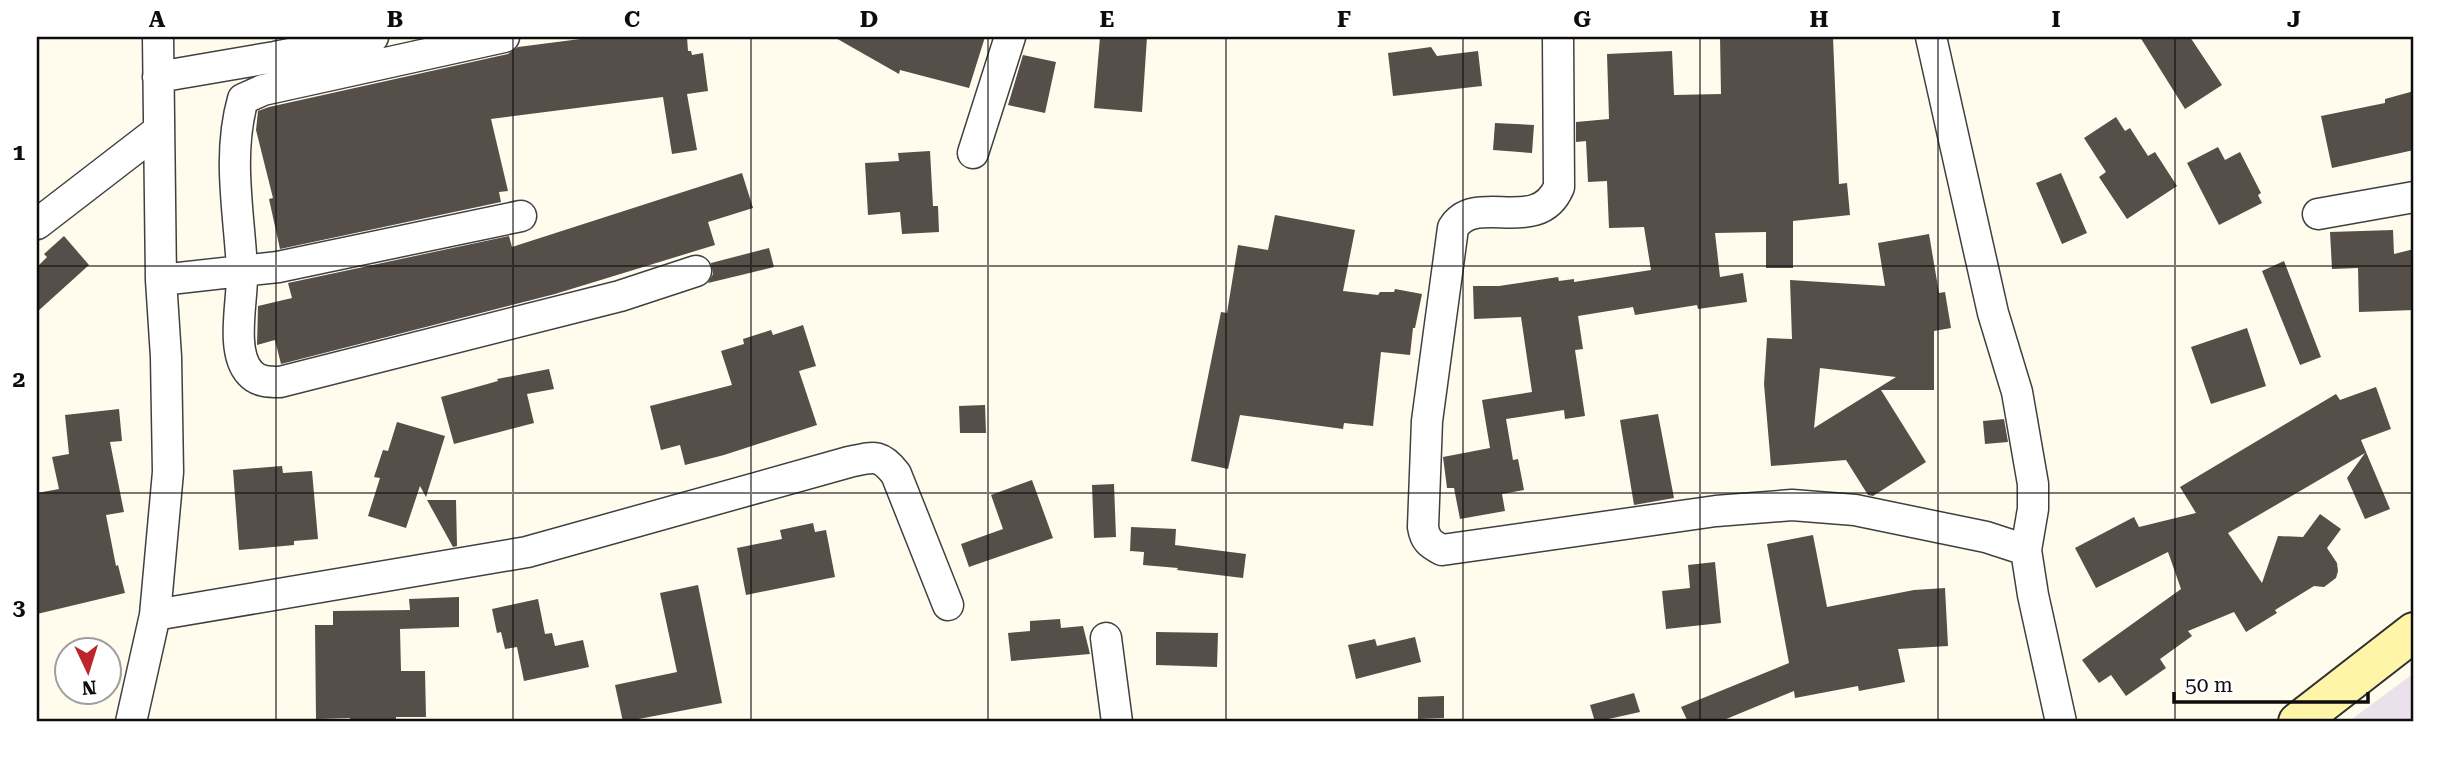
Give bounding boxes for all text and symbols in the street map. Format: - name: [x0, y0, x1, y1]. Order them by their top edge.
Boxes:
- text: A: [149, 6, 166, 33]
- text: B: [387, 6, 403, 33]
- text: C: [624, 6, 640, 33]
- text: D: [860, 6, 878, 33]
- text: E: [1100, 6, 1114, 33]
- text: F: [1337, 6, 1351, 33]
- text: G: [1573, 6, 1591, 33]
- text: H: [1810, 6, 1829, 33]
- text: I: [2051, 6, 2061, 33]
- text: J: [2287, 6, 2301, 33]
- text: 1: [13, 139, 26, 166]
- text: 2: [13, 366, 25, 393]
- text: 3: [13, 594, 26, 621]
- north arrow: [52, 636, 122, 706]
- scale bar: [2174, 661, 2369, 705]
- text: 50 m: [2185, 673, 2233, 697]
- text: N: [81, 675, 97, 699]

